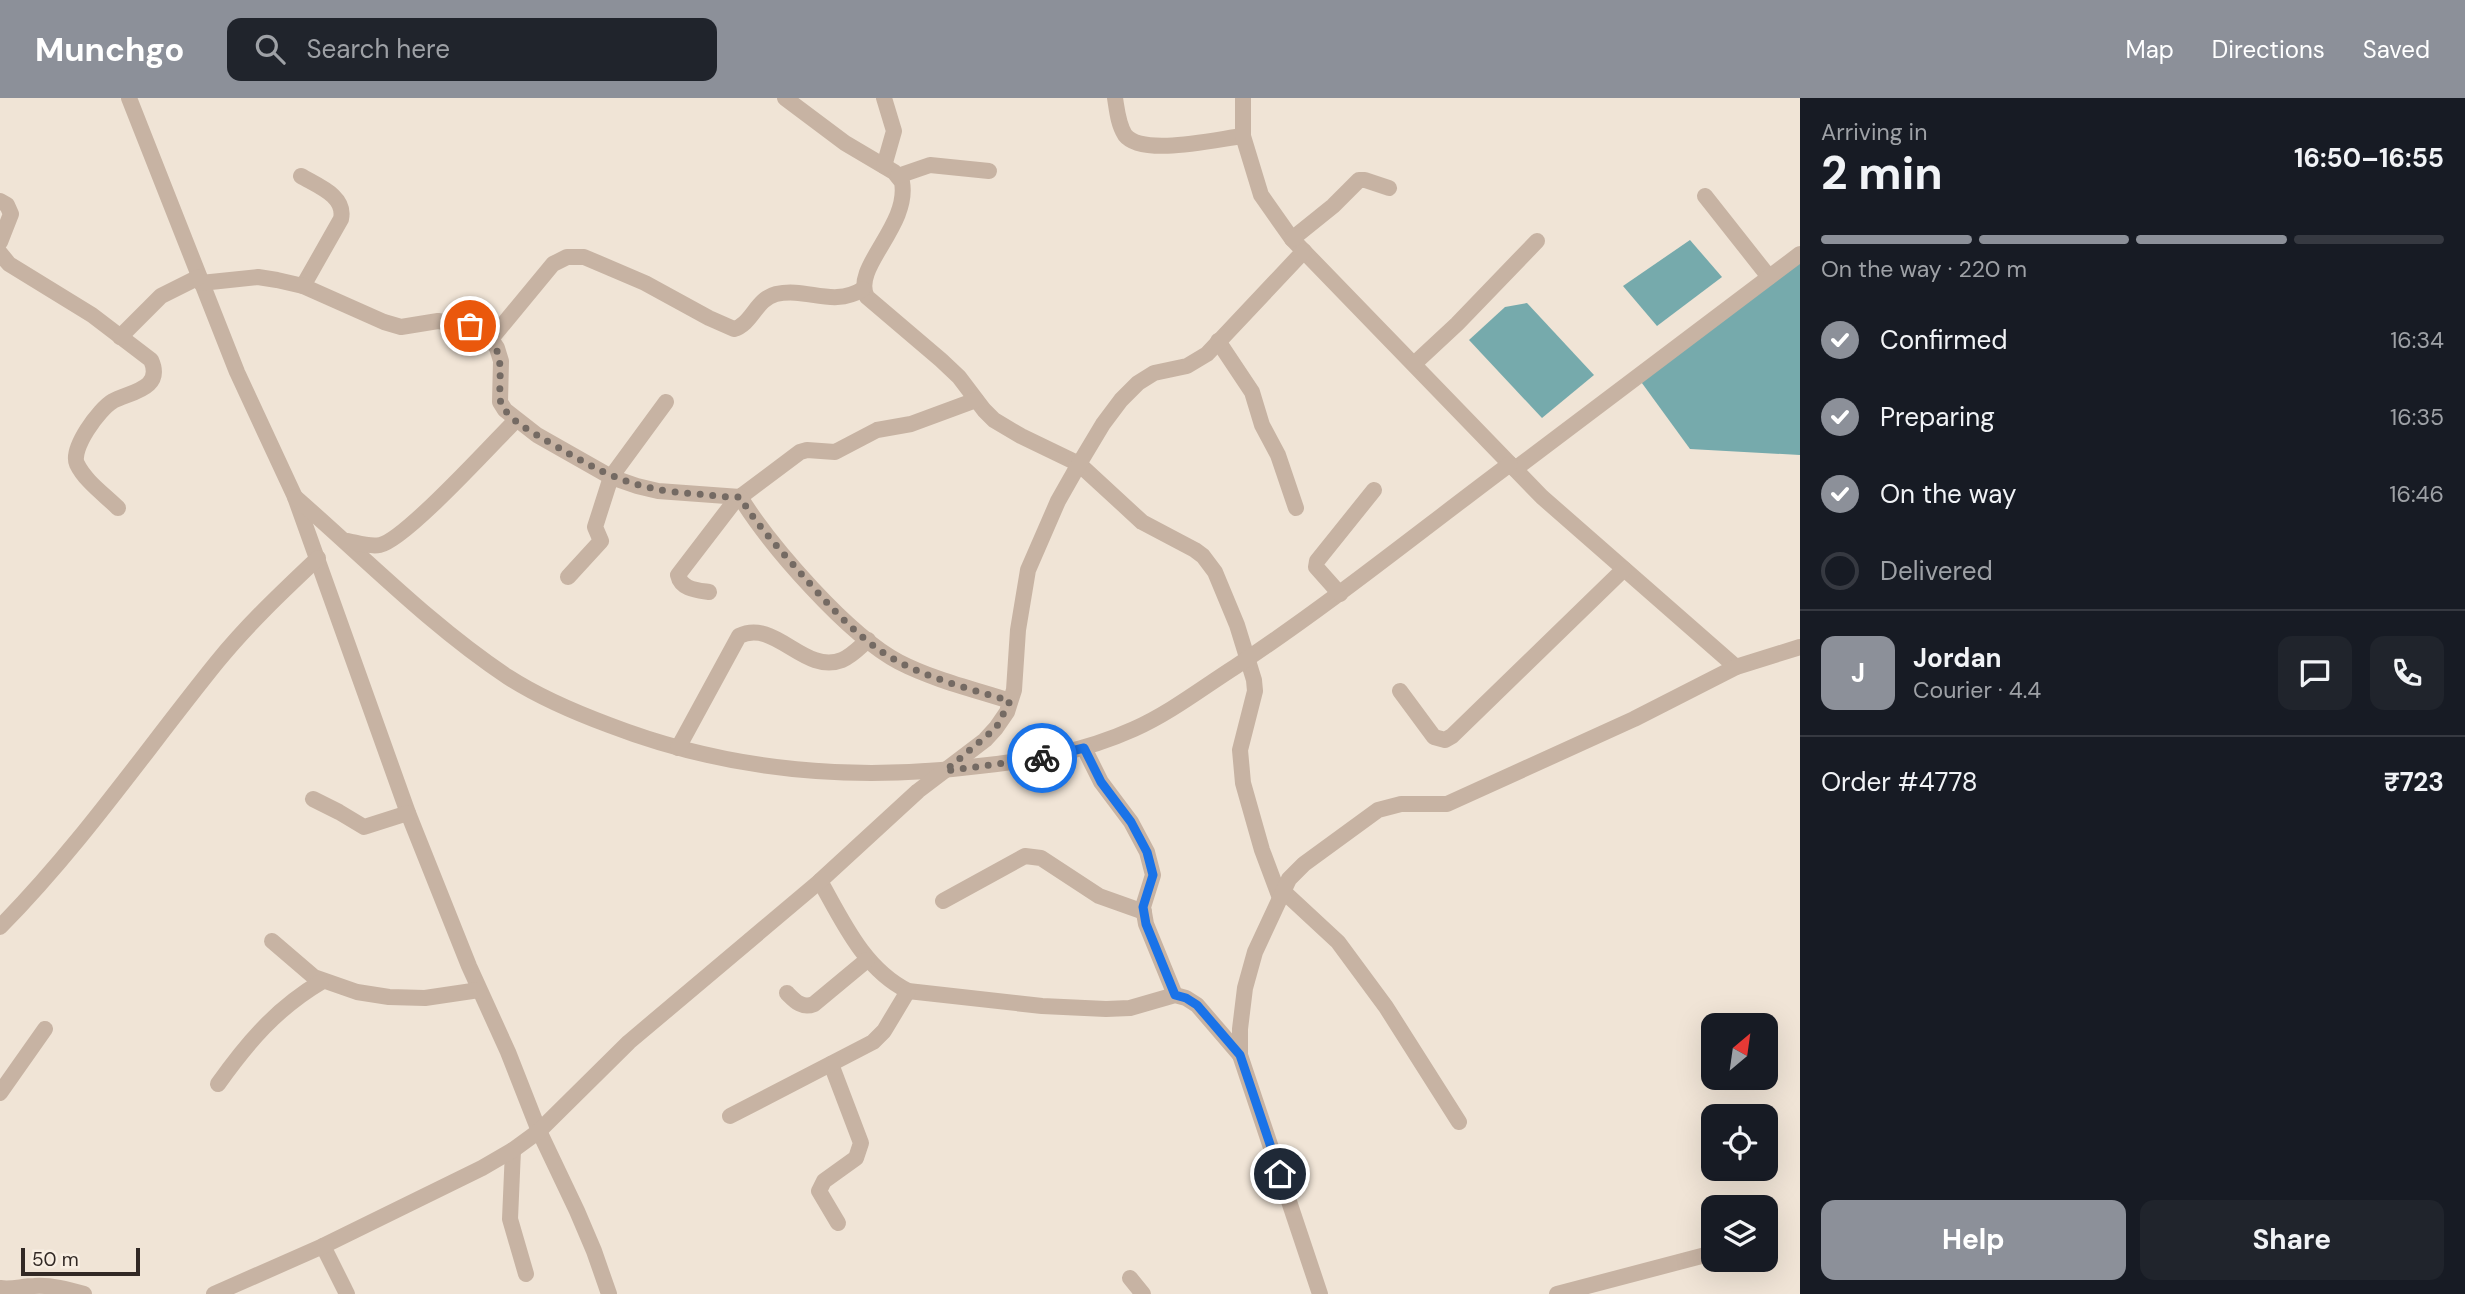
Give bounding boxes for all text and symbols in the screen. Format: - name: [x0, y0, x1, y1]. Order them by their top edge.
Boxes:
- search box: [227, 18, 717, 81]
- text: Munchgo: [35, 28, 185, 71]
- icon: search: [251, 30, 289, 68]
- text: Search here: [307, 32, 450, 66]
- text: Map: [2126, 34, 2174, 65]
- text: Directions: [2212, 34, 2325, 65]
- text: Saved: [2363, 34, 2430, 65]
- text: Arriving in: [1821, 117, 1927, 147]
- text: 16:50–16:55: [2294, 141, 2444, 175]
- text: 2 min: [1821, 143, 1943, 203]
- text: On the way · 220 m: [1821, 254, 2027, 284]
- pin: [440, 296, 500, 356]
- icon: bag: [451, 307, 489, 345]
- icon: check: [1821, 321, 1859, 359]
- text: Confirmed: [1880, 323, 2007, 357]
- text: 16:34: [2390, 325, 2444, 355]
- icon: check: [1821, 398, 1859, 436]
- text: Preparing: [1880, 400, 1995, 434]
- text: 16:35: [2390, 402, 2444, 432]
- icon: check: [1821, 475, 1859, 513]
- text: On the way: [1880, 477, 2016, 511]
- text: 16:46: [2389, 479, 2444, 509]
- text: Delivered: [1880, 554, 1993, 588]
- button: chat: [2278, 636, 2352, 710]
- button: phone: [2370, 636, 2444, 710]
- text: Jordan: [1913, 641, 2002, 675]
- text: J: [1851, 656, 1865, 690]
- text: Courier · 4.4: [1913, 675, 2041, 705]
- courier: [1007, 723, 1077, 793]
- icon: bike: [1023, 739, 1061, 777]
- text: Order #4778: [1821, 765, 1978, 799]
- text: ₹723: [2384, 765, 2444, 799]
- north arrow: [1701, 1013, 1778, 1090]
- map controls: [1701, 1013, 1778, 1272]
- button: locate: [1701, 1104, 1778, 1181]
- pin: [1250, 1144, 1310, 1204]
- icon: home: [1261, 1155, 1299, 1193]
- button: layers: [1701, 1195, 1778, 1272]
- button: Help: [1821, 1200, 2126, 1280]
- button: Share: [2140, 1200, 2444, 1280]
- scale bar: [21, 1245, 140, 1277]
- text: 50 m: [32, 1247, 79, 1272]

